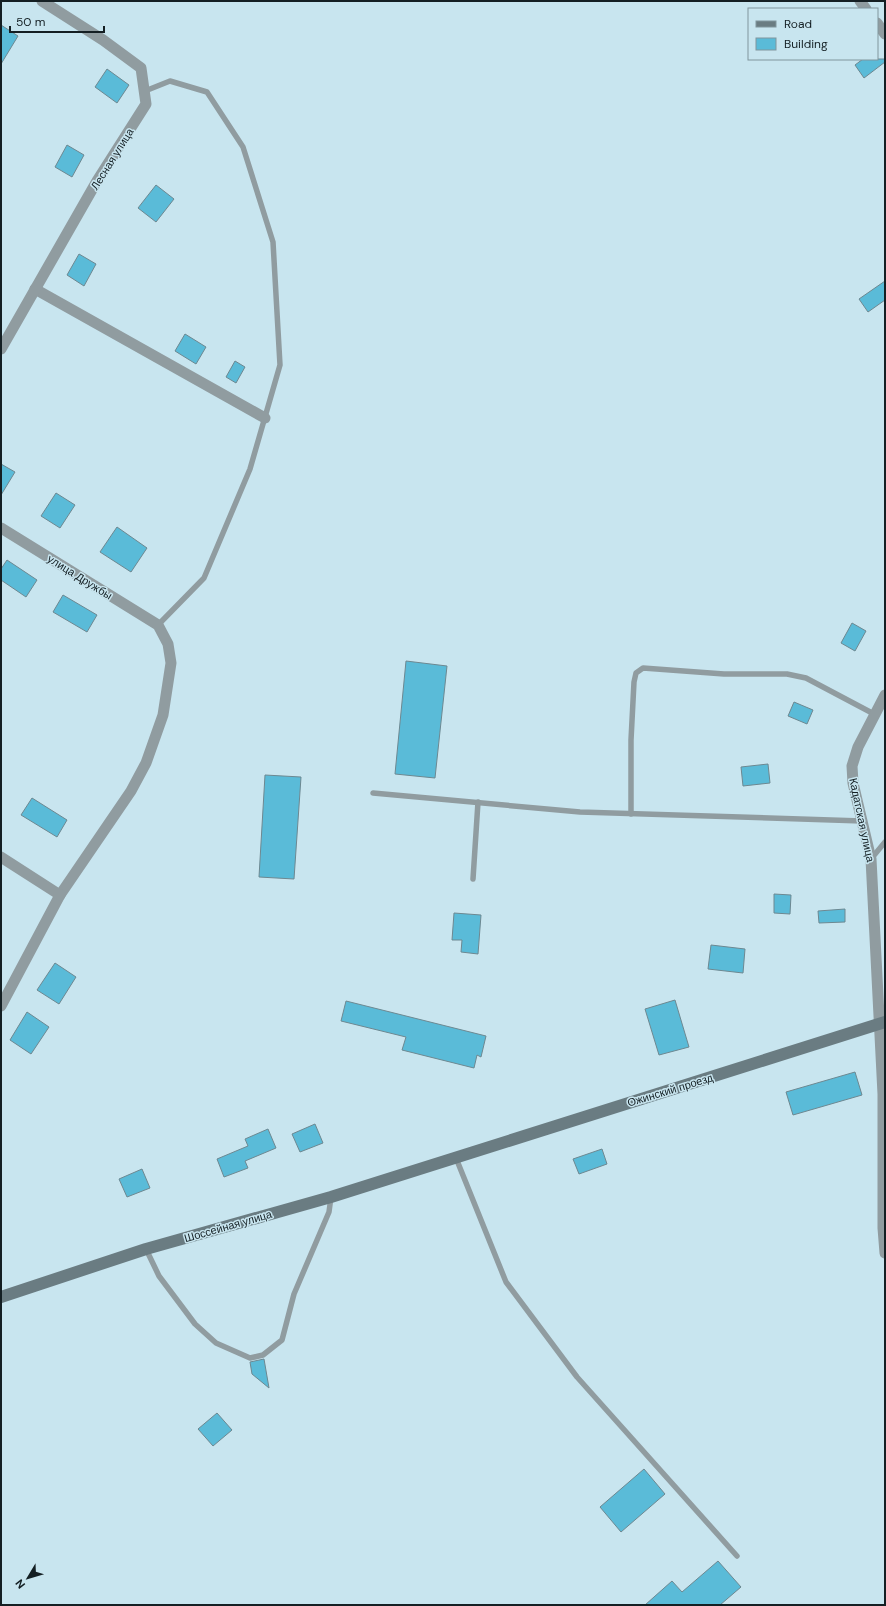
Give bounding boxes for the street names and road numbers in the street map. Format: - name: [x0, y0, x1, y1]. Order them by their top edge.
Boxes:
- street label: Лесная улица: [87, 125, 137, 192]
- street label: улица Дружбы: [45, 551, 115, 603]
- street label: Кадатская улица: [846, 777, 878, 864]
- street label: Ожинский проезд: [625, 1070, 715, 1110]
- street label: Шоссейная улица: [182, 1207, 274, 1245]

